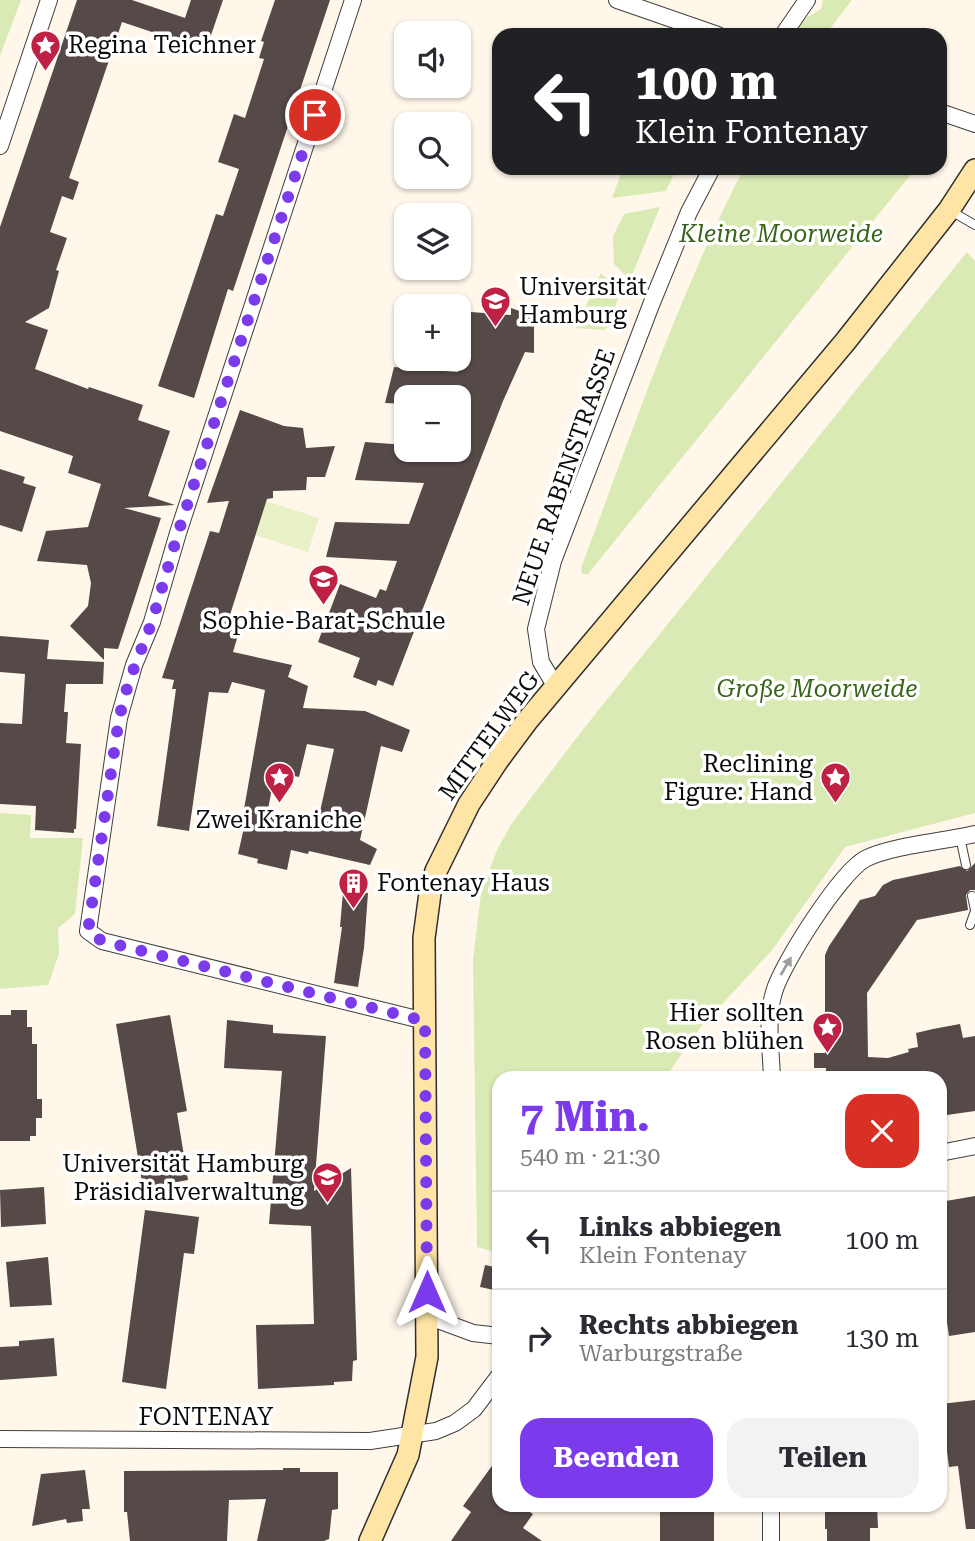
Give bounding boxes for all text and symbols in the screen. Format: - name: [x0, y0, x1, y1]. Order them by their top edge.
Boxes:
- map controls: [394, 21, 471, 462]
- button: sound: [394, 21, 471, 98]
- place icon: Regina Teichner: [28, 28, 62, 72]
- place label: Regina Teichner: [68, 31, 256, 59]
- text: 100 m: [635, 54, 777, 111]
- icon: left: [520, 56, 611, 147]
- pin: [285, 85, 345, 145]
- icon: arrive: [296, 96, 334, 134]
- button: search: [394, 112, 471, 189]
- text: Klein Fontenay: [635, 113, 868, 151]
- button: layers: [394, 203, 471, 280]
- park label: Kleine Moorweide: [678, 220, 883, 248]
- place label: Universität Hamburg: [519, 273, 647, 329]
- school or university icon: Universität Hamburg: [479, 284, 513, 328]
- button: +: [394, 294, 471, 371]
- street label: NEUE RABENSTRASSE: [507, 345, 621, 609]
- button: −: [394, 385, 471, 462]
- school or university icon: Sophie-Barat-Schule: [307, 562, 341, 606]
- place label: Sophie-Barat-Schule: [202, 607, 446, 635]
- street label: MITTELWEG: [433, 666, 545, 806]
- park label: Große Moorweide: [717, 675, 917, 703]
- place label: Reclining Figure: Hand: [664, 750, 813, 806]
- place icon: Zwei Kraniche: [262, 761, 296, 805]
- place icon: Reclining Figure: Hand: [819, 761, 853, 805]
- place label: Zwei Kraniche: [196, 806, 362, 834]
- building icon: Fontenay Haus: [337, 866, 371, 910]
- place label: Fontenay Haus: [377, 869, 550, 897]
- one-way arrow: [779, 957, 792, 976]
- place label: Hier sollten Rosen blühen: [645, 999, 804, 1055]
- place icon: Hier sollten Rosen blühen: [810, 1010, 844, 1054]
- text: 7 Min.: [520, 1092, 650, 1141]
- button: close: [845, 1094, 919, 1168]
- text: 540 m · 21:30: [520, 1143, 660, 1170]
- place label: Universität Hamburg Präsidialverwaltung: [62, 1150, 304, 1206]
- school or university icon: Universität Hamburg Präsidialverwaltung: [310, 1161, 344, 1205]
- text: Links abbiegen: [579, 1212, 782, 1242]
- icon: left: [520, 1221, 558, 1259]
- text: 100 m: [845, 1225, 919, 1255]
- text: Klein Fontenay: [579, 1242, 747, 1269]
- position arrow: [390, 1255, 464, 1329]
- text: Rechts abbiegen: [579, 1310, 798, 1340]
- icon: right: [520, 1319, 558, 1357]
- text: 130 m: [845, 1323, 919, 1353]
- text: Warburgstraße: [579, 1340, 743, 1367]
- street label: FONTENAY: [139, 1403, 274, 1431]
- button: Beenden: [520, 1418, 713, 1498]
- button: Teilen: [727, 1418, 919, 1498]

